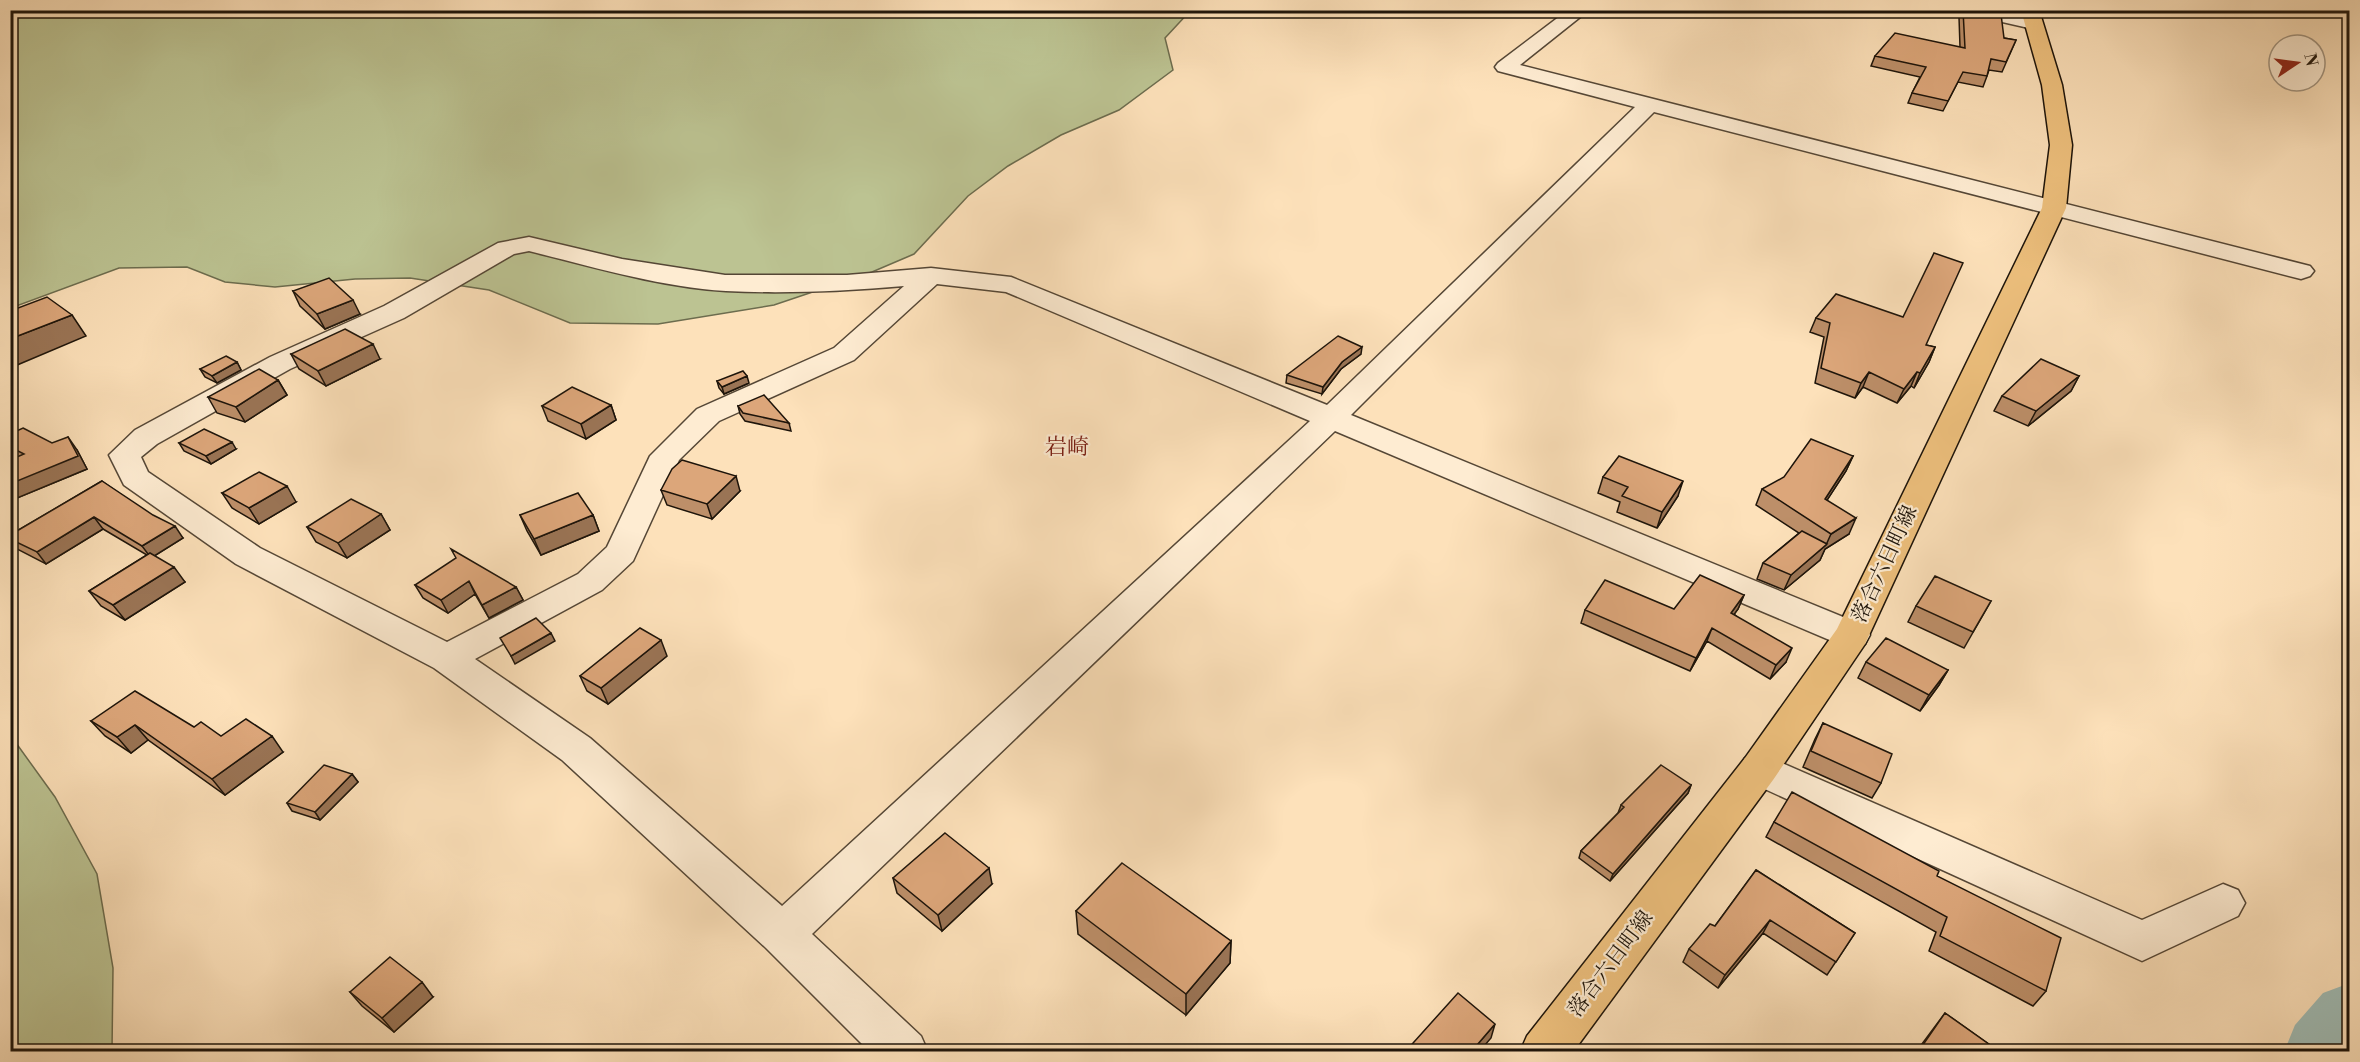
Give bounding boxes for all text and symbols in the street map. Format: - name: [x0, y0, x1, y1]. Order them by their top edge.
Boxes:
- north arrow: [2267, 33, 2327, 93]
- text: N: [2299, 51, 2322, 69]
- district label: 岩崎: [1045, 434, 1089, 461]
- street label: 落合六日町線: [1847, 501, 1923, 627]
- street label: 落合六日町線: [1563, 906, 1659, 1022]

